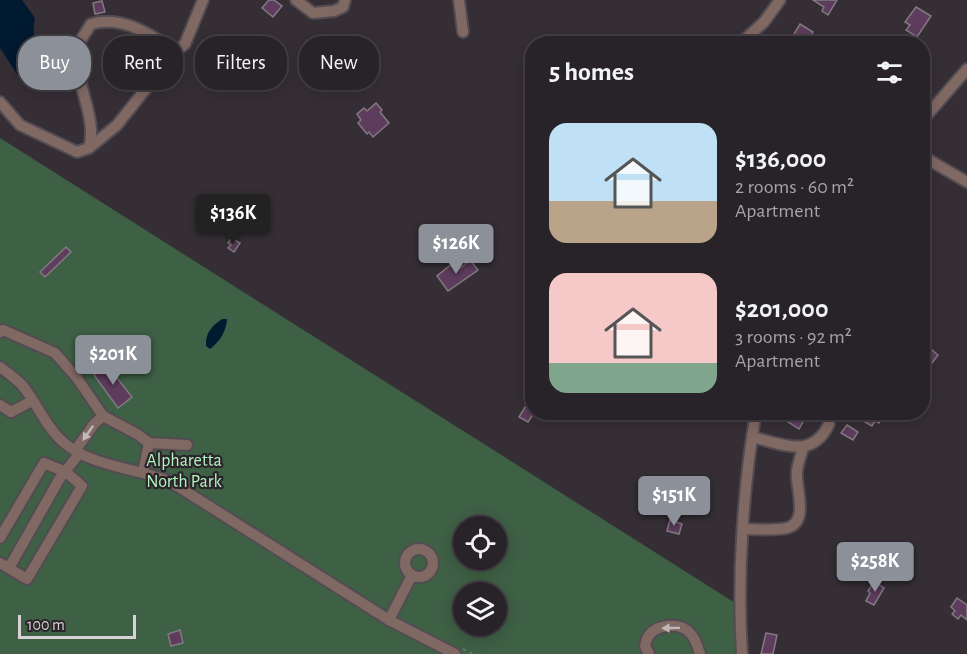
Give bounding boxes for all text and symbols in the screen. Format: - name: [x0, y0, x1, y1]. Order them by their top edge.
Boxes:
- chip: Buy: [18, 36, 91, 90]
- chip: Rent: [103, 36, 183, 90]
- chip: Filters: [195, 36, 287, 90]
- chip: New: [299, 36, 379, 90]
- icon: filters: [873, 56, 906, 89]
- text: 5 homes: [549, 59, 634, 85]
- text: $136,000: [735, 146, 826, 172]
- icon: home: [597, 147, 669, 219]
- text: 2 rooms · 60 m²: [735, 177, 854, 197]
- pin: $136K: [191, 194, 275, 245]
- text: Apartment: [735, 201, 820, 221]
- text: $136K: [210, 203, 256, 223]
- pin: $126K: [414, 224, 498, 275]
- text: $126K: [433, 233, 479, 253]
- text: $201,000: [735, 296, 828, 322]
- icon: home: [597, 297, 669, 369]
- text: 3 rooms · 92 m²: [735, 327, 852, 347]
- pin: $201K: [71, 335, 155, 386]
- text: $201K: [89, 344, 137, 364]
- text: Apartment: [735, 351, 820, 371]
- one-way arrow: [82, 425, 94, 441]
- park label: Alpharetta North Park: [146, 452, 223, 491]
- pin: $151K: [632, 476, 716, 527]
- text: $151K: [652, 485, 696, 505]
- map controls: [453, 516, 507, 636]
- button: locate: [453, 516, 507, 570]
- pin: $258K: [833, 542, 917, 593]
- text: $258K: [851, 551, 899, 571]
- button: layers: [453, 582, 507, 636]
- scale bar: [18, 612, 136, 640]
- text: 100 m: [27, 617, 65, 633]
- one-way arrow: [661, 623, 680, 633]

